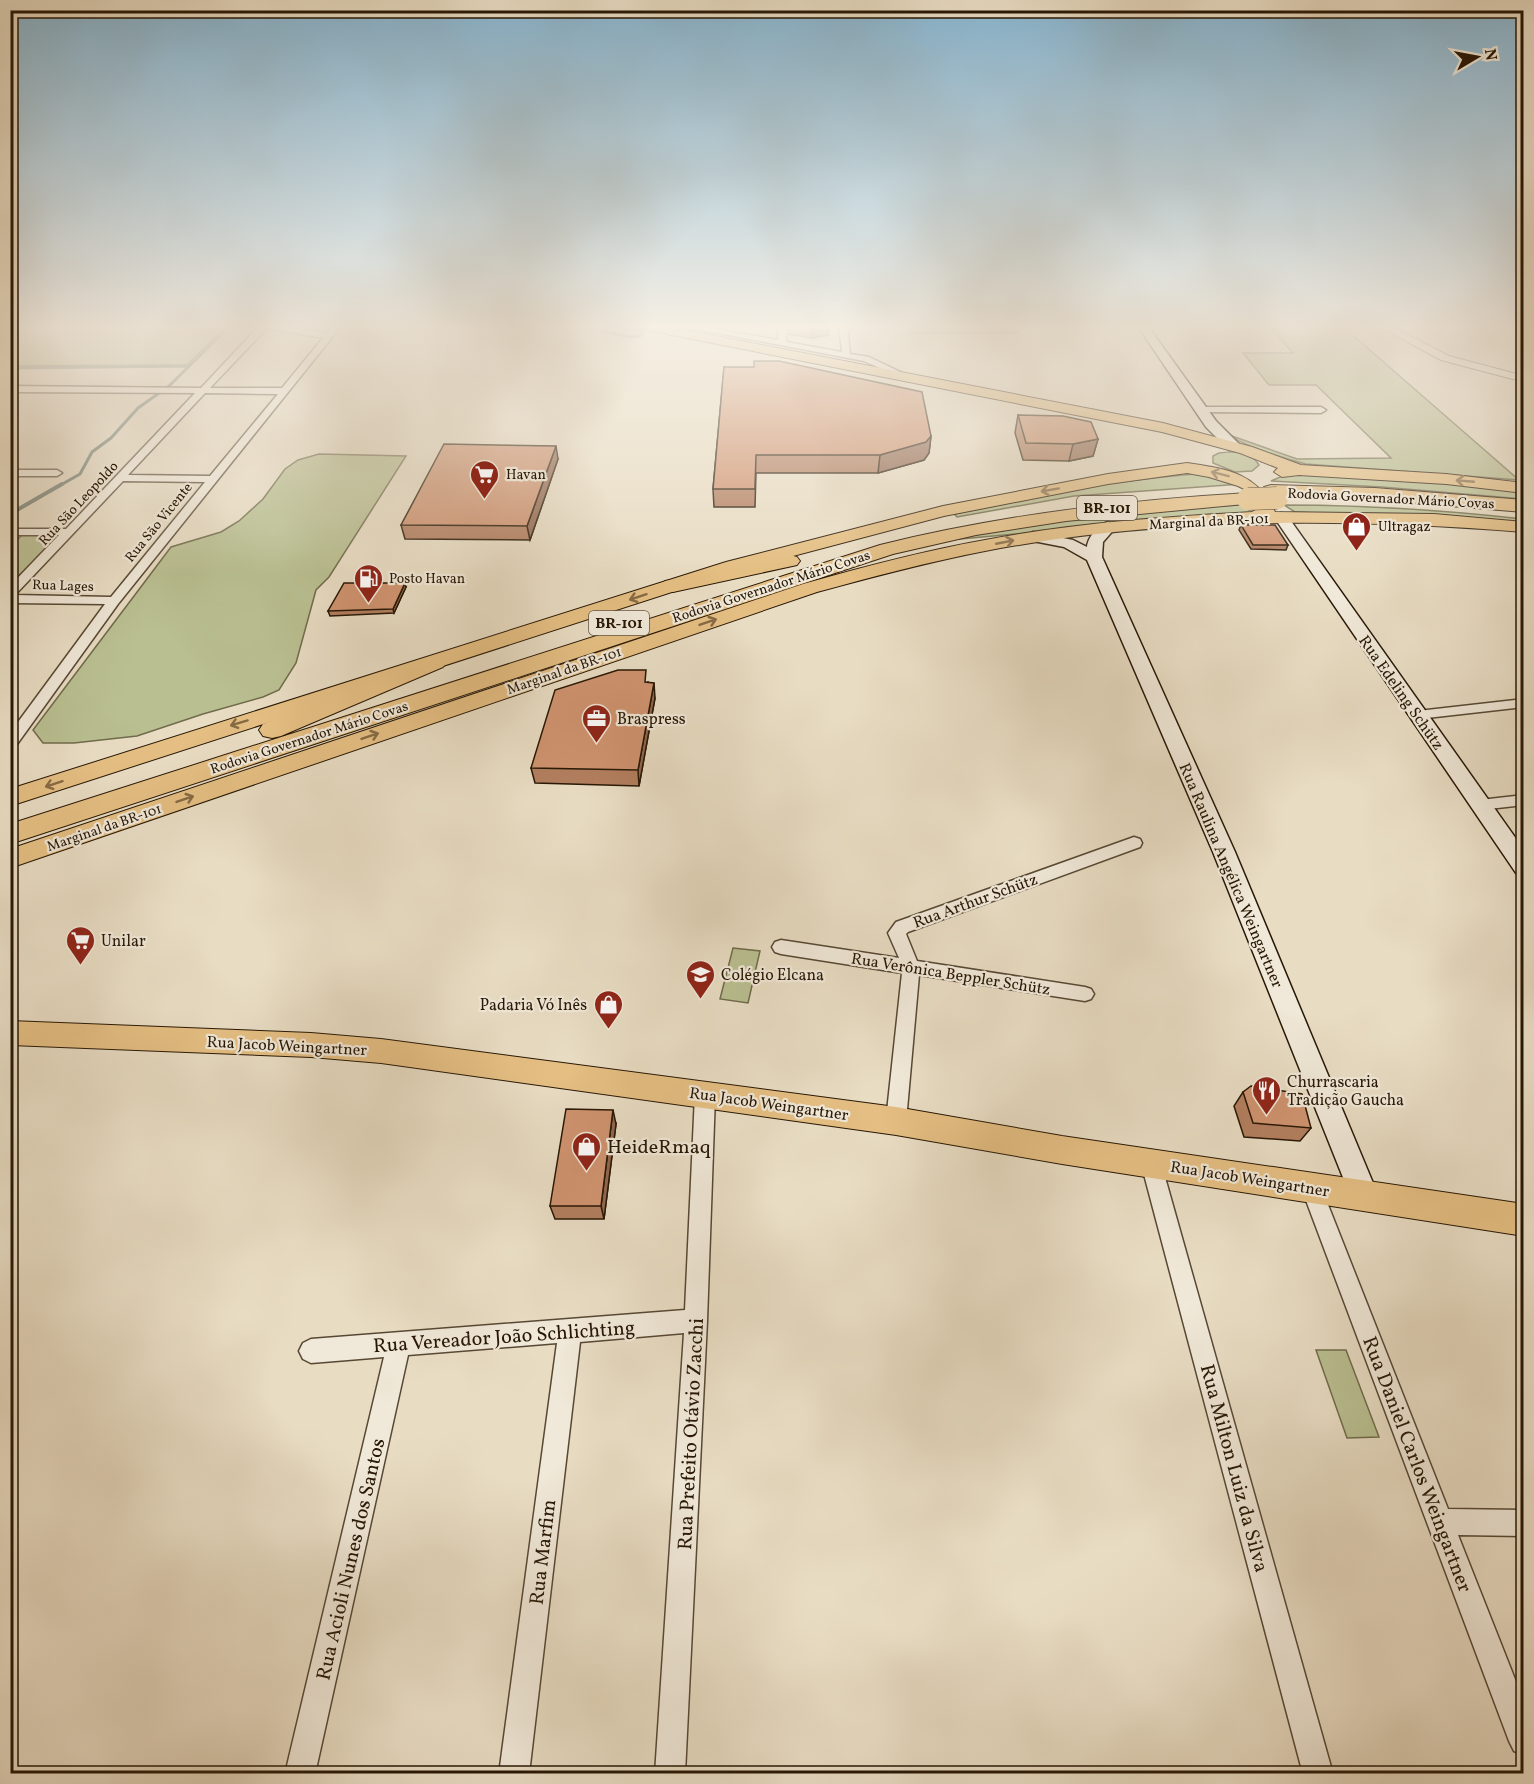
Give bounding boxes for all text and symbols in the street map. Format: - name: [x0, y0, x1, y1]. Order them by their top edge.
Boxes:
- north arrow: [1447, 27, 1507, 87]
- text: N: [1478, 47, 1502, 63]
- street label: Rua São Leopoldo: [35, 458, 123, 550]
- supermarket icon: Havan: [469, 458, 501, 500]
- place label: Havan: [506, 466, 546, 485]
- one-way arrow: [1211, 467, 1230, 479]
- one-way arrow: [1456, 475, 1476, 486]
- street label: Rua São Vicente: [121, 479, 197, 567]
- one-way arrow: [1041, 484, 1060, 495]
- street label: Rodovia Governador Mário Covas: [1287, 485, 1495, 514]
- road number: BR-101: [1077, 496, 1137, 520]
- street label: Marginal da BR-101: [1149, 510, 1270, 535]
- shop icon: Ultragaz: [1341, 510, 1373, 552]
- place label: Ultragaz: [1378, 518, 1431, 537]
- one-way arrow: [995, 536, 1014, 547]
- street label: Rodovia Governador Mário Covas: [670, 546, 873, 628]
- fuel station icon: Posto Havan: [352, 562, 384, 604]
- place label: Posto Havan: [389, 570, 465, 589]
- street label: Rua Lages: [32, 576, 94, 597]
- one-way arrow: [629, 592, 648, 603]
- road number: BR-101: [589, 611, 649, 635]
- one-way arrow: [698, 616, 717, 627]
- street label: Rua Edeling Schütz: [1352, 631, 1448, 755]
- street label: Marginal da BR-101: [505, 643, 624, 700]
- street label: Rodovia Governador Mário Covas: [208, 697, 411, 779]
- office icon: Braspress: [580, 702, 612, 744]
- place label: Braspress: [617, 709, 686, 731]
- one-way arrow: [230, 719, 249, 730]
- one-way arrow: [360, 730, 379, 741]
- street label: Rua Raulina Angélica Weingartner: [1173, 760, 1288, 992]
- one-way arrow: [45, 779, 64, 790]
- one-way arrow: [175, 793, 194, 804]
- street label: Marginal da BR-101: [45, 800, 164, 857]
- street label: Rua Arthur Schütz: [910, 869, 1041, 935]
- supermarket icon: Unilar: [64, 924, 96, 966]
- place label: Unilar: [101, 931, 146, 953]
- street label: Rua Verônica Beppler Schütz: [850, 948, 1052, 1002]
- school or university icon: Colégio Elcana: [684, 958, 716, 1000]
- place label: Colégio Elcana: [721, 965, 824, 987]
- shop icon: Padaria Vó Inês: [592, 988, 624, 1030]
- place label: Padaria Vó Inês: [480, 995, 587, 1017]
- street label: Rua Jacob Weingartner: [206, 1032, 368, 1062]
- place label: Churrascaria Tradição Gaucha: [1287, 1072, 1404, 1112]
- restaurant icon: Churrascaria Tradição Gaucha: [1250, 1074, 1282, 1116]
- street label: Rua Jacob Weingartner: [688, 1083, 850, 1127]
- shop icon: HeideRmaq: [570, 1130, 602, 1172]
- place label: HeideRmaq: [607, 1134, 711, 1162]
- street label: Rua Jacob Weingartner: [1169, 1157, 1331, 1203]
- street label: Rua Vereador João Schlichting: [372, 1315, 636, 1361]
- street label: Rua Prefeito Otávio Zacchi: [672, 1317, 712, 1551]
- street label: Rua Daniel Carlos Weingartner: [1354, 1333, 1478, 1597]
- street label: Rua Milton Luiz da Silva: [1192, 1361, 1274, 1576]
- street label: Rua Acioli Nunes dos Santos: [310, 1436, 393, 1683]
- street label: Rua Marfim: [524, 1498, 564, 1607]

